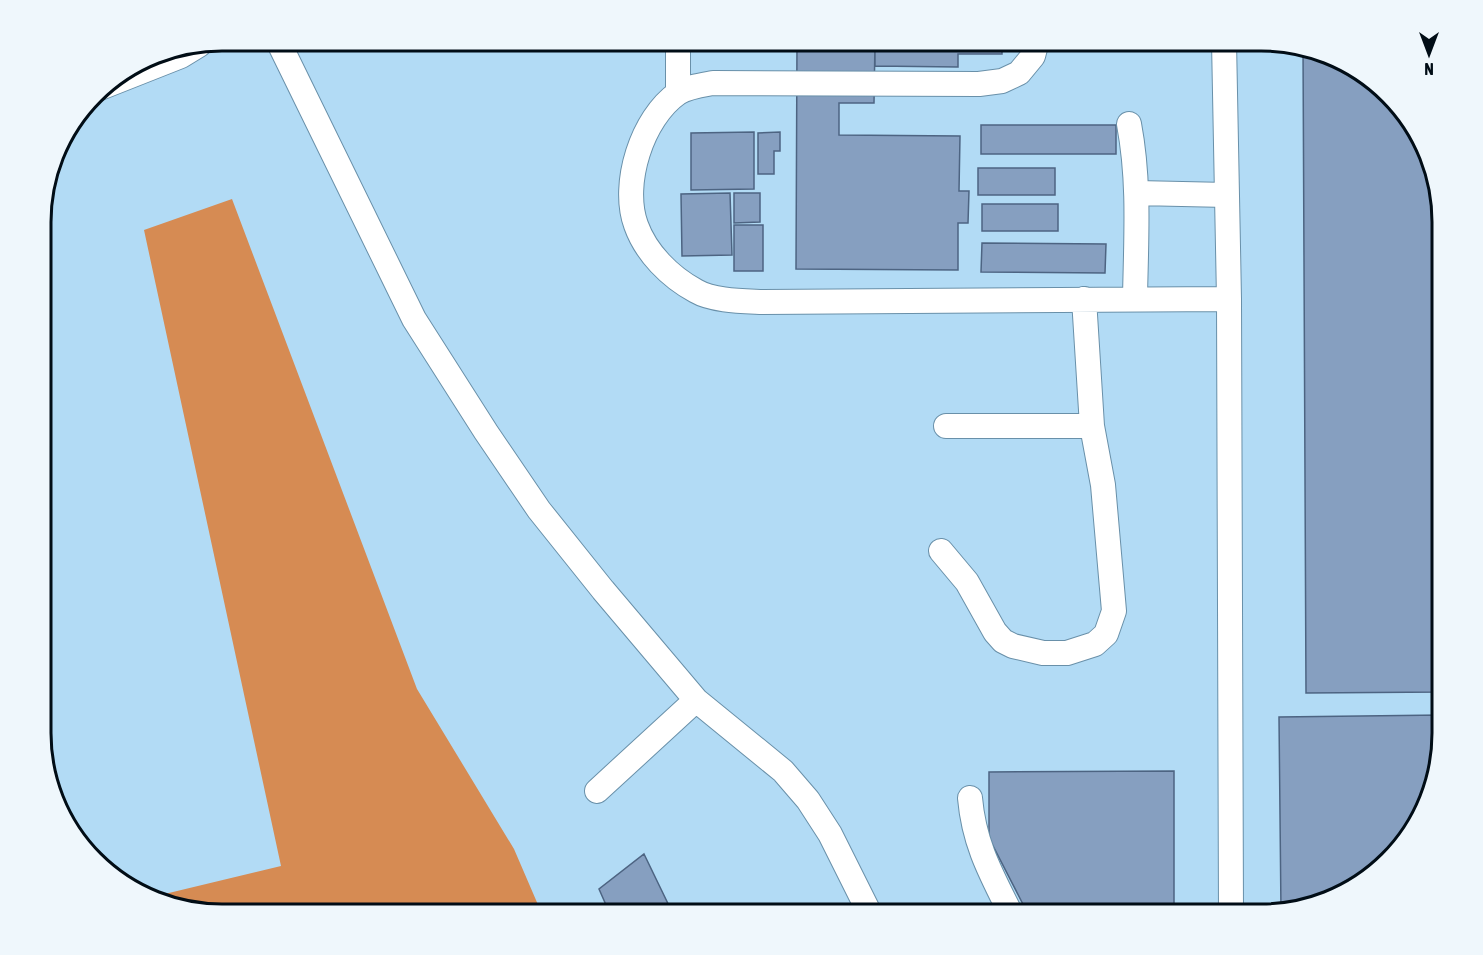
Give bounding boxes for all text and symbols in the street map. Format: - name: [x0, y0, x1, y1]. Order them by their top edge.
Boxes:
- north arrow: [1399, 24, 1459, 84]
- text: N: [1424, 60, 1434, 78]

